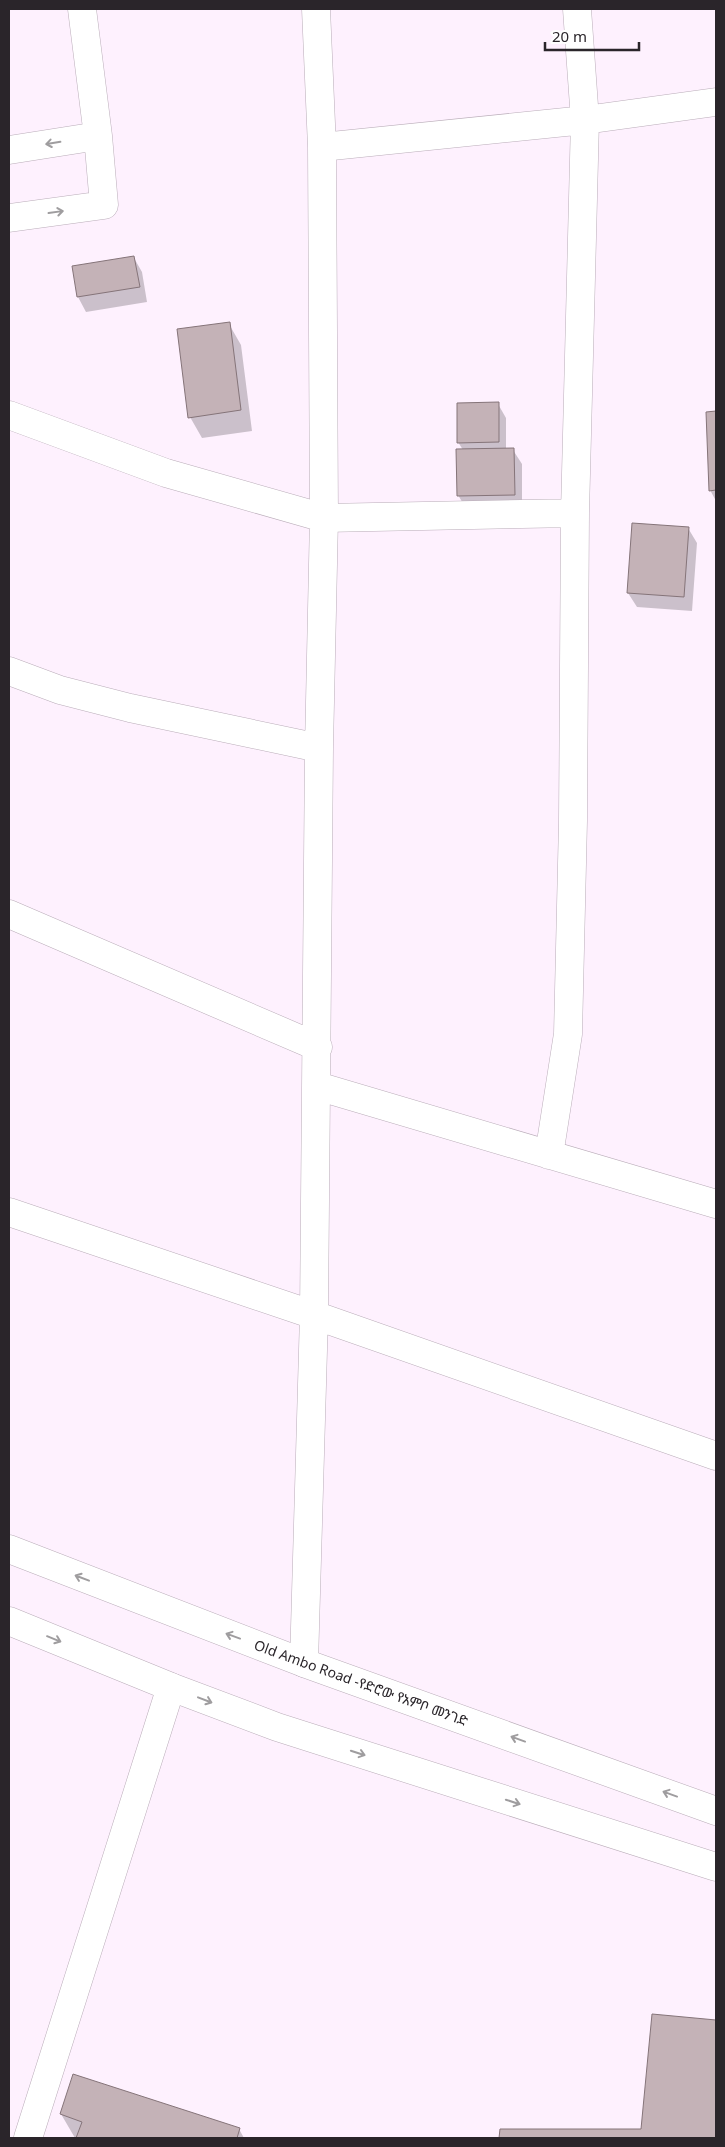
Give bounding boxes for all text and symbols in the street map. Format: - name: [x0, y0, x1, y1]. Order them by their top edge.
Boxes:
- scale bar: [545, 20, 639, 52]
- text: 20 m: [552, 26, 587, 46]
- one-way arrow: [46, 138, 62, 148]
- one-way arrow: [48, 207, 64, 217]
- one-way arrow: [74, 1572, 89, 1581]
- one-way arrow: [226, 1631, 241, 1640]
- one-way arrow: [46, 1635, 61, 1645]
- street label: Old Ambo Road -የድሮው የአምቦ መንገድ: [252, 1635, 471, 1730]
- one-way arrow: [197, 1696, 212, 1705]
- one-way arrow: [510, 1734, 526, 1743]
- one-way arrow: [350, 1748, 366, 1758]
- one-way arrow: [663, 1789, 679, 1799]
- one-way arrow: [505, 1798, 521, 1808]

